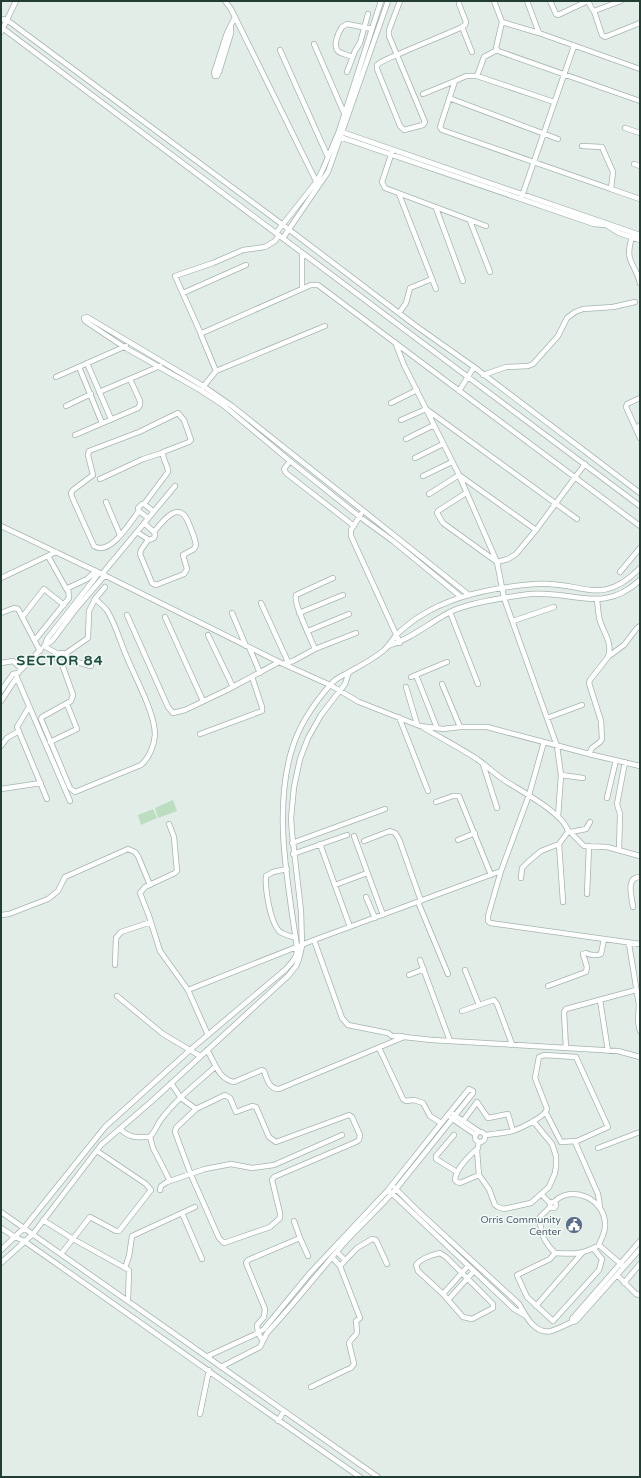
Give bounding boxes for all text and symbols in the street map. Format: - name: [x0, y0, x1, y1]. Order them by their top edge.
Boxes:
- district label: SECTOR 84: [17, 652, 103, 669]
- place label: Orris Community Center: [480, 1214, 562, 1238]
- public building icon: Orris Community Center: [564, 1215, 584, 1235]

